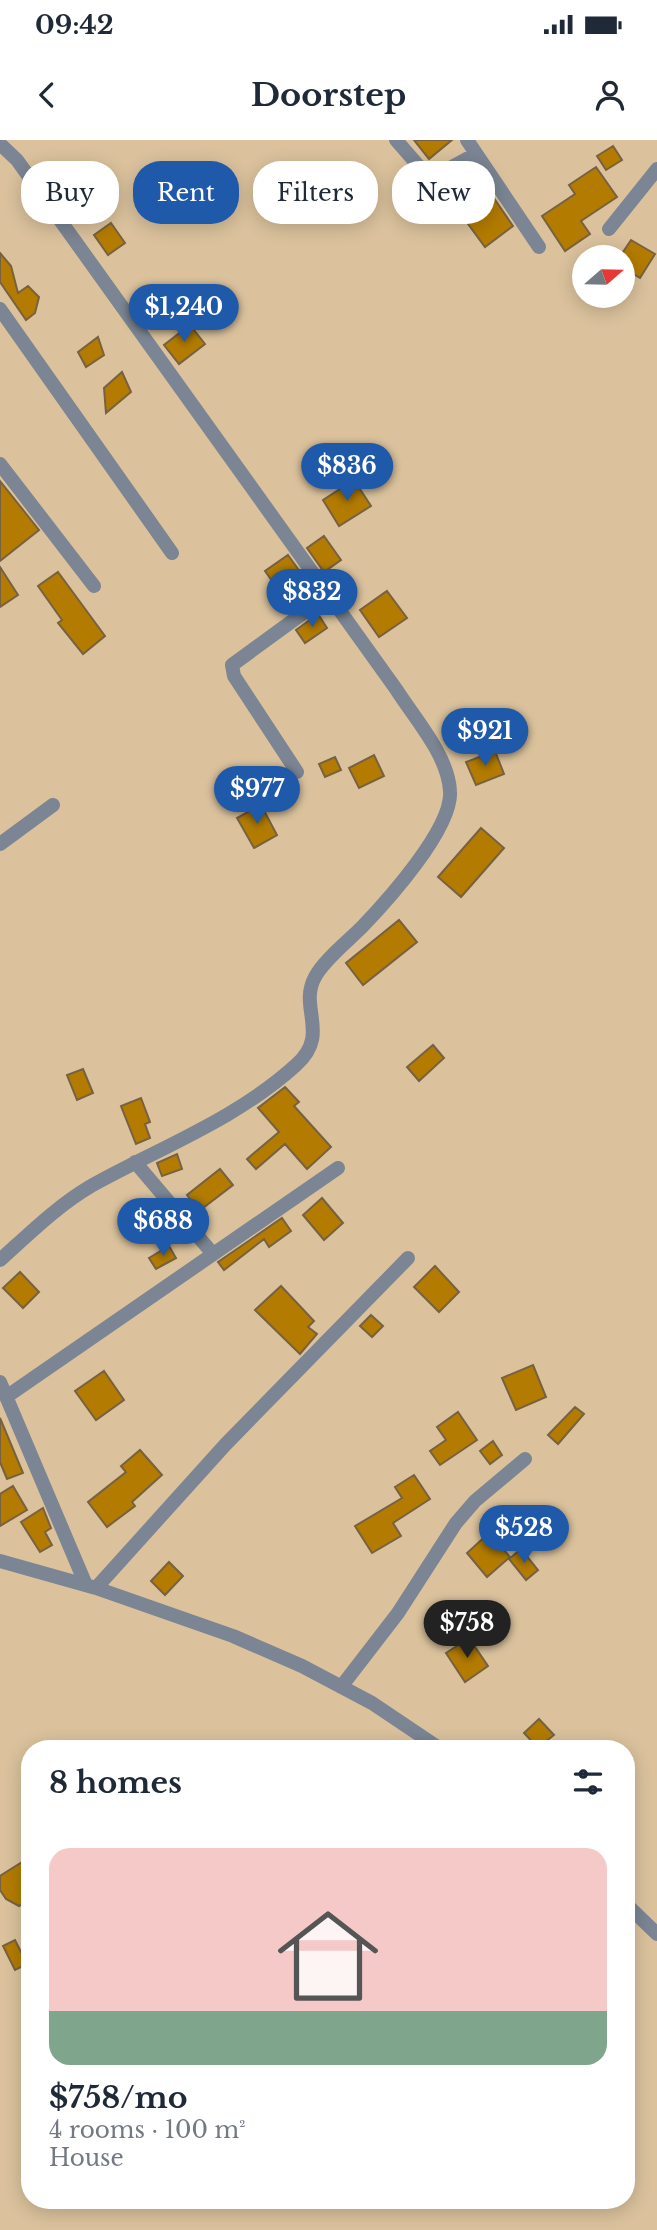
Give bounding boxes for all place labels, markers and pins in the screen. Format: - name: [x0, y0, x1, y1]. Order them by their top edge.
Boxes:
- pin: $1,240: [127, 284, 241, 344]
- pin: $836: [306, 444, 388, 503]
- pin: $832: [271, 570, 353, 629]
- pin: $921: [444, 708, 526, 768]
- pin: $977: [216, 766, 298, 826]
- pin: $688: [122, 1198, 204, 1258]
- pin: $528: [483, 1506, 565, 1565]
- pin: $758: [426, 1600, 508, 1660]

